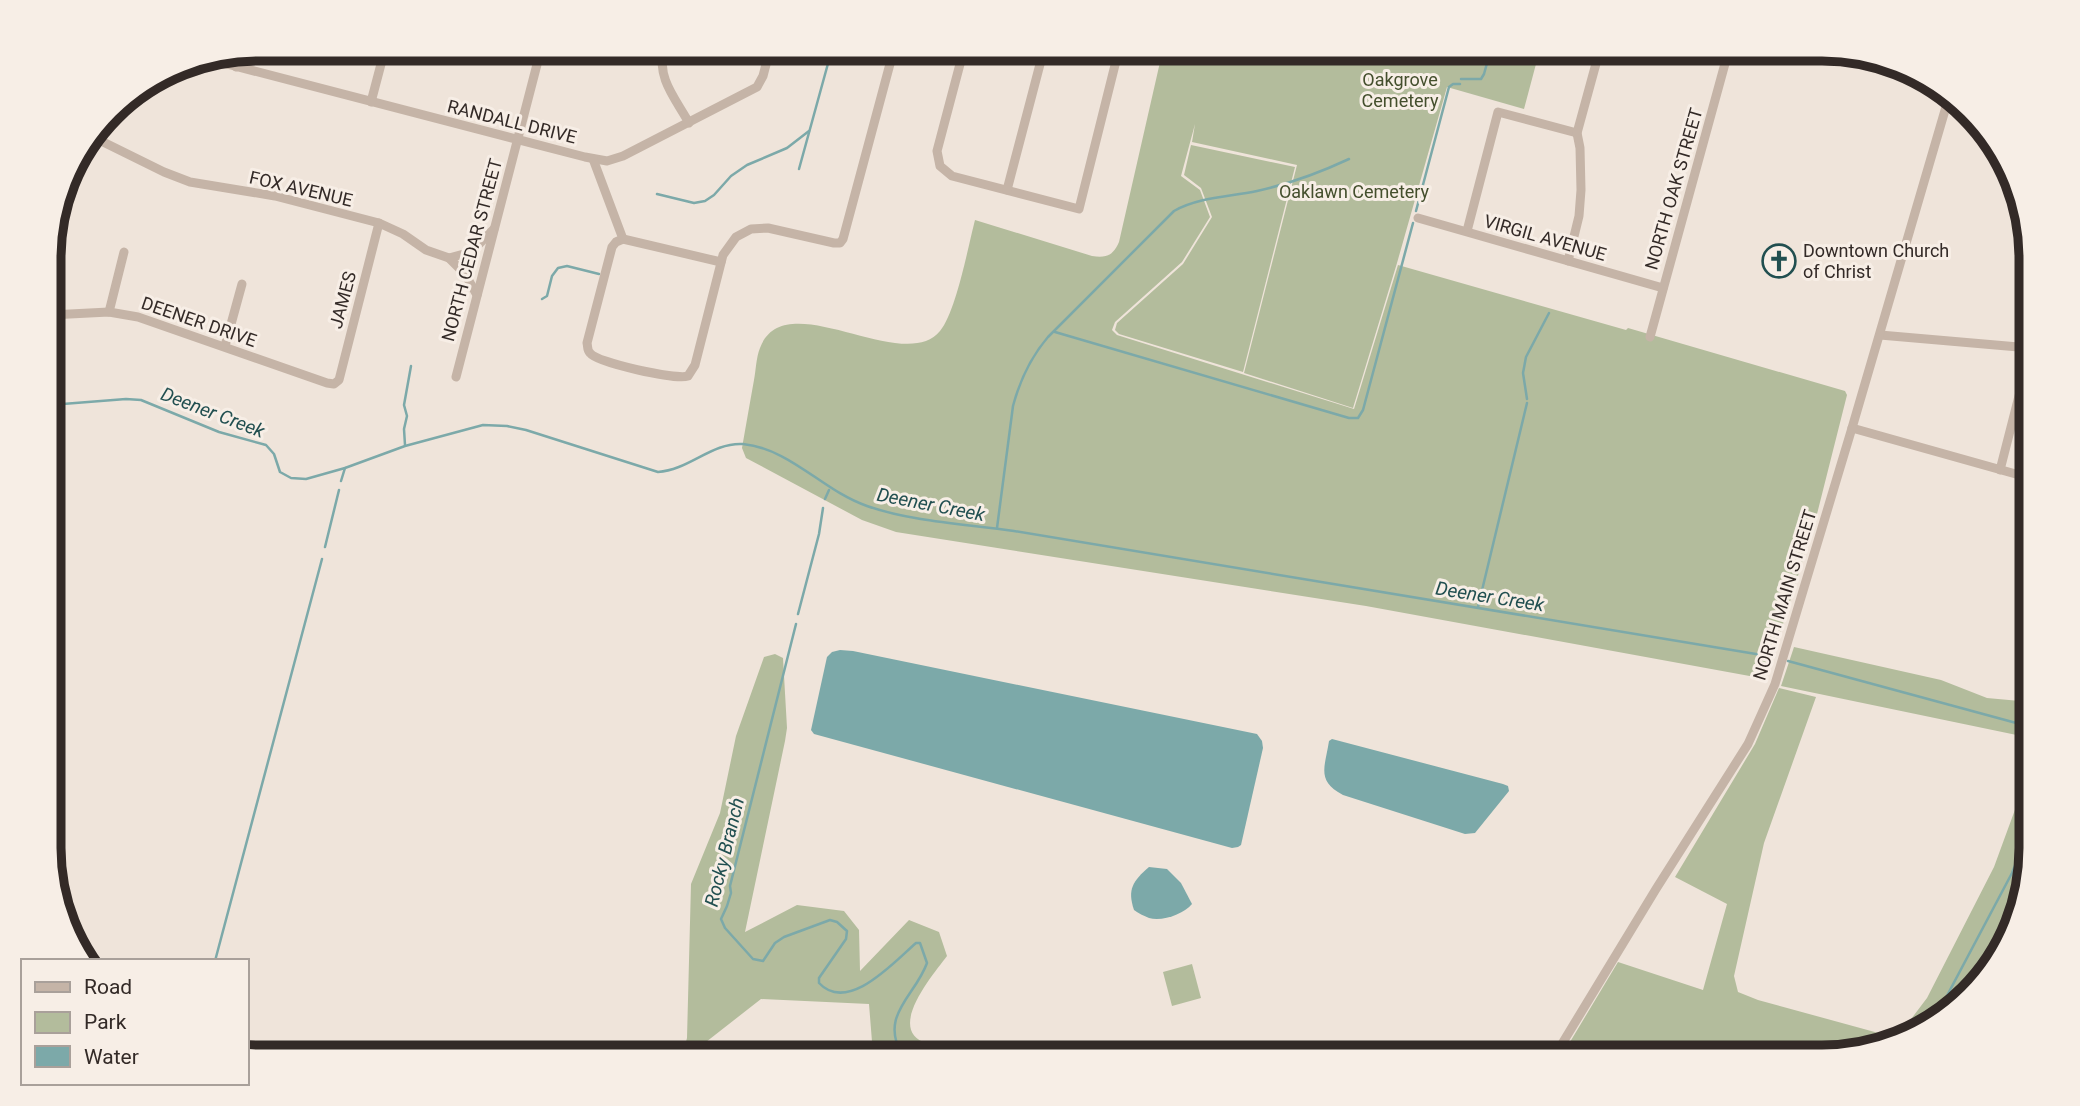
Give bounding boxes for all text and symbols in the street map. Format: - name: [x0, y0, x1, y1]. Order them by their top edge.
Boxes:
- park label: Oakgrove Cemetery: [1362, 69, 1439, 111]
- street label: RANDALL DRIVE: [445, 95, 579, 148]
- street label: NORTH OAK STREET: [1640, 105, 1707, 272]
- street label: NORTH CEDAR STREET: [437, 156, 506, 344]
- street label: FOX AVENUE: [247, 166, 355, 211]
- park label: Oaklawn Cemetery: [1279, 181, 1430, 202]
- street label: VIRGIL AVENUE: [1482, 210, 1609, 265]
- place label: Downtown Church of Christ: [1803, 240, 1949, 282]
- church icon: Downtown Church of Christ: [1760, 242, 1798, 280]
- street label: JAMES: [325, 269, 360, 331]
- street label: DEENER DRIVE: [139, 292, 260, 351]
- water label: Deener Creek: [158, 382, 269, 443]
- water label: Deener Creek: [875, 483, 987, 526]
- street label: NORTH MAIN STREET: [1749, 507, 1821, 683]
- water label: Deener Creek: [1434, 577, 1546, 617]
- water label: Rocky Branch: [700, 795, 749, 909]
- legend: [21, 959, 248, 1085]
- text: Road: [84, 975, 132, 999]
- text: Park: [84, 1010, 127, 1034]
- text: Water: [84, 1045, 139, 1069]

